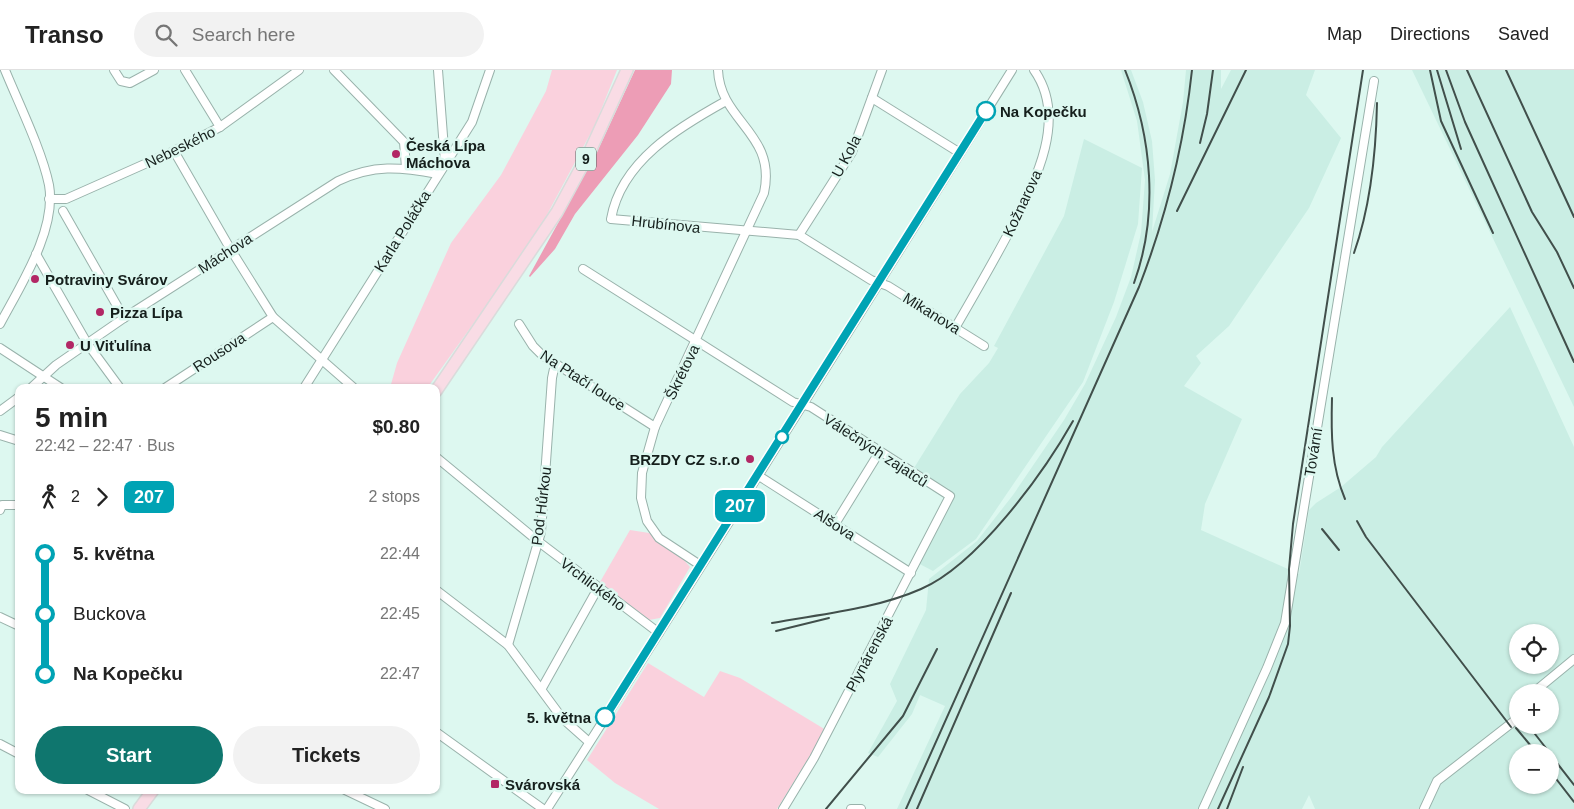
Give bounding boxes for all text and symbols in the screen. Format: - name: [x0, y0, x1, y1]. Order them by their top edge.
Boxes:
- search box: [134, 12, 484, 57]
- text: Transo: [25, 21, 104, 48]
- icon: search: [152, 21, 180, 49]
- text: Search here: [192, 24, 295, 45]
- text: Map: [1327, 24, 1362, 44]
- text: Directions: [1390, 24, 1470, 44]
- text: Saved: [1498, 24, 1549, 44]
- marker: Na Kopečku: [976, 101, 996, 121]
- place label: Na Kopečku: [1000, 103, 1087, 120]
- street label: Nebeského: [142, 123, 218, 171]
- street label: U Kola: [828, 132, 864, 180]
- place label: Česká Lípa Máchova: [406, 137, 486, 171]
- marker: Česká Lípa Máchova: [390, 148, 402, 160]
- road number: 9: [576, 148, 596, 170]
- street label: Kožnarova: [999, 166, 1045, 239]
- street label: Karla Poláčka: [370, 187, 434, 275]
- street label: Hrubínova: [631, 212, 702, 236]
- street label: Máchova: [195, 229, 256, 277]
- place label: Potraviny Svárov: [45, 271, 168, 288]
- marker: Potraviny Svárov: [29, 273, 41, 285]
- street label: Mikanova: [900, 289, 964, 338]
- place label: Pizza Lípa: [110, 304, 183, 321]
- marker: Pizza Lípa: [94, 306, 106, 318]
- street label: Rousova: [190, 328, 249, 375]
- place label: U Viťulína: [80, 337, 152, 354]
- marker: U Viťulína: [64, 339, 76, 351]
- street label: Škrétova: [661, 341, 703, 402]
- street label: Na Ptačí louce: [537, 346, 629, 414]
- text: 5 min: [35, 402, 108, 433]
- street label: Válečných zajatců: [821, 410, 931, 490]
- text: $0.80: [372, 416, 420, 437]
- street label: Tovární: [1301, 426, 1325, 478]
- unlabelled marker: [775, 430, 789, 444]
- text: 22:42 – 22:47 · Bus: [35, 437, 175, 454]
- place label: BRZDY CZ s.r.o: [629, 451, 740, 468]
- marker: BRZDY CZ s.r.o: [744, 453, 756, 465]
- street label: Pod Hůrkou: [528, 466, 554, 546]
- icon: walk: [35, 483, 63, 511]
- icon: forward: [88, 483, 116, 511]
- text: 207: [134, 487, 164, 507]
- text: 2: [71, 488, 80, 505]
- text: 2 stops: [368, 488, 420, 505]
- line badge: 207: [711, 490, 769, 522]
- text: 207: [725, 496, 755, 516]
- street label: Alšova: [811, 505, 859, 544]
- text: 5. května: [73, 543, 154, 564]
- text: 22:44: [380, 545, 420, 562]
- street label: Vrchlického: [557, 554, 629, 614]
- text: Buckova: [73, 603, 146, 624]
- text: 22:45: [380, 605, 420, 622]
- street label: Plynárenská: [842, 613, 896, 694]
- map controls: [1509, 624, 1559, 794]
- button: locate: [1509, 624, 1559, 674]
- text: Na Kopečku: [73, 663, 183, 684]
- text: 22:47: [380, 665, 420, 682]
- button: +: [1509, 684, 1559, 734]
- marker: 5. května: [595, 707, 615, 727]
- place label: 5. května: [527, 709, 592, 726]
- button: Start: [35, 726, 223, 784]
- button: Tickets: [233, 726, 420, 784]
- button: −: [1509, 744, 1559, 794]
- place label: Svárovská: [505, 776, 581, 793]
- marker: Svárovská: [489, 778, 501, 790]

